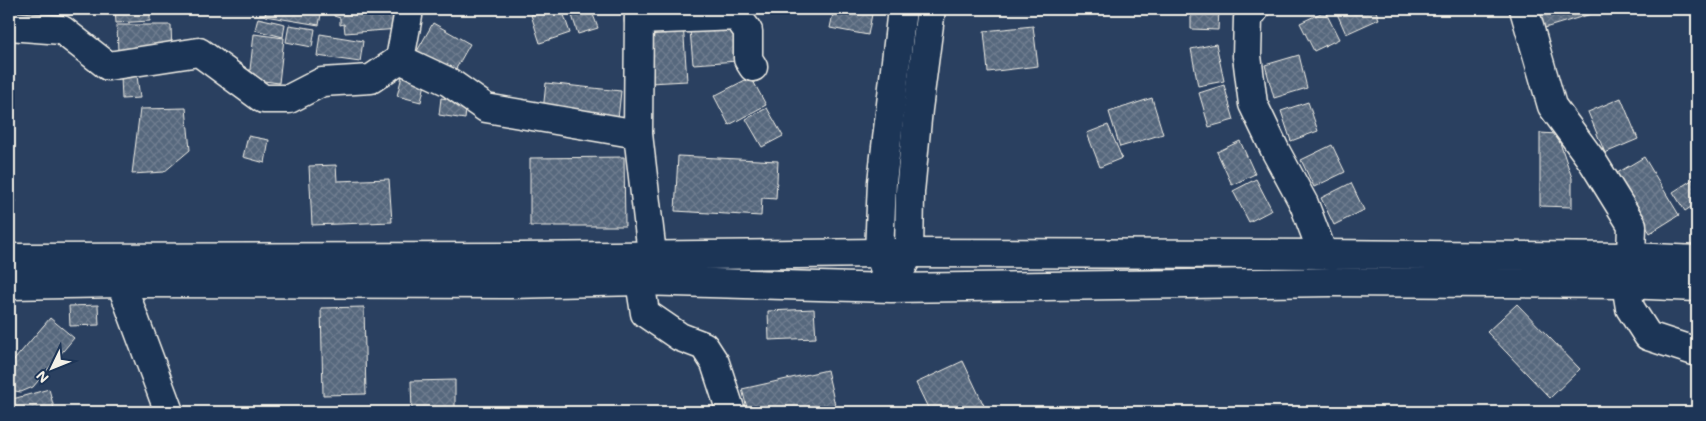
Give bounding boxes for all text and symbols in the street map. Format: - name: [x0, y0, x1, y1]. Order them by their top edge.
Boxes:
- north arrow: [28, 344, 78, 394]
- text: N: [32, 367, 53, 388]

